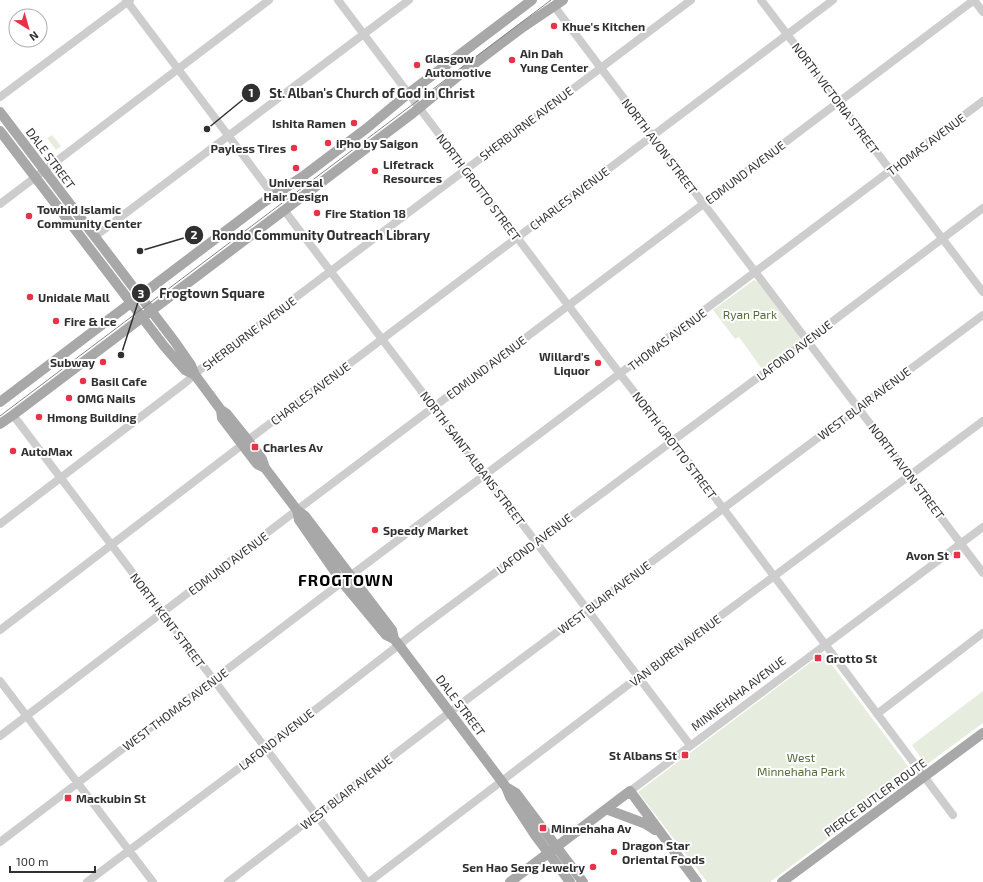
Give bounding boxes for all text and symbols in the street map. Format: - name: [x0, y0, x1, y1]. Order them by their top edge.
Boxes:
- north arrow: [8, 8, 48, 48]
- place label: Khue's Kitchen: [562, 19, 645, 33]
- marker: Khue's Kitchen: [549, 21, 559, 31]
- text: N: [27, 29, 41, 44]
- street label: NORTH VICTORIA STREET: [790, 40, 882, 156]
- place label: Ain Dah Yung Center: [520, 46, 588, 74]
- place label: Glasgow Automotive: [425, 51, 491, 79]
- marker: Ain Dah Yung Center: [507, 55, 517, 65]
- marker: Glasgow Automotive: [412, 60, 422, 70]
- callout: St. Alban's Church of God in Christ: [241, 81, 483, 106]
- street label: SHERBURNE AVENUE: [476, 83, 576, 163]
- text: 1: [248, 85, 254, 99]
- text: St. Alban's Church of God in Christ: [269, 85, 475, 101]
- street label: NORTH AVON STREET: [619, 95, 701, 197]
- street label: THOMAS AVENUE: [884, 110, 968, 178]
- place label: Ishita Ramen: [272, 116, 346, 130]
- marker: Ishita Ramen: [349, 118, 359, 128]
- street label: DALE STREET: [24, 125, 78, 191]
- street label: NORTH GROTTO STREET: [434, 131, 524, 243]
- place label: iPho by Saigon: [336, 136, 418, 151]
- street label: EDMUND AVENUE: [702, 137, 788, 207]
- marker: iPho by Saigon: [323, 138, 333, 148]
- place label: Payless Tires: [211, 141, 286, 156]
- marker: Payless Tires: [289, 143, 299, 153]
- place label: Lifetrack Resources: [383, 157, 442, 185]
- marker: Universal Hair Design: [291, 163, 301, 173]
- street label: CHARLES AVENUE: [526, 163, 612, 232]
- marker: Lifetrack Resources: [370, 166, 380, 176]
- place label: Universal Hair Design: [264, 175, 328, 203]
- place label: Towhid Islamic Community Center: [37, 202, 142, 231]
- place label: Fire Station 18: [325, 206, 406, 220]
- marker: Fire Station 18: [312, 208, 322, 218]
- marker: Towhid Islamic Community Center: [24, 211, 34, 221]
- callout: Rondo Community Outreach Library: [184, 223, 438, 248]
- text: 2: [191, 227, 198, 241]
- text: Rondo Community Outreach Library: [212, 227, 431, 243]
- callout: Frogtown Square: [131, 281, 272, 306]
- text: Frogtown Square: [159, 285, 265, 301]
- text: 3: [138, 286, 145, 300]
- place label: Unidale Mall: [38, 290, 110, 304]
- marker: Unidale Mall: [25, 292, 35, 302]
- street label: SHERBURNE AVENUE: [199, 293, 299, 373]
- street label: THOMAS AVENUE: [625, 305, 709, 373]
- park label: Ryan Park: [723, 307, 777, 321]
- place label: Fire & Ice: [64, 314, 117, 328]
- marker: Fire & Ice: [51, 316, 61, 326]
- street label: LAFOND AVENUE: [753, 317, 835, 383]
- street label: EDMUND AVENUE: [443, 332, 529, 402]
- place label: Willard's Liquor: [539, 349, 590, 377]
- place label: Subway: [50, 355, 95, 370]
- marker: Subway: [98, 357, 108, 367]
- street label: CHARLES AVENUE: [267, 358, 353, 427]
- marker: Willard's Liquor: [593, 358, 603, 368]
- street label: WEST BLAIR AVENUE: [815, 363, 913, 442]
- place label: Basil Cafe: [91, 374, 147, 388]
- marker: Basil Cafe: [78, 376, 88, 386]
- street label: NORTH SAINT ALBANS STREET: [418, 388, 528, 528]
- street label: NORTH GROTTO STREET: [630, 389, 720, 501]
- place label: OMG Nails: [77, 391, 136, 405]
- marker: OMG Nails: [64, 393, 74, 403]
- place label: Hmong Building: [47, 410, 136, 424]
- marker: Hmong Building: [34, 412, 44, 422]
- street label: NORTH AVON STREET: [866, 420, 948, 522]
- place label: Charles Av: [263, 440, 323, 454]
- marker: Charles Av: [250, 442, 260, 452]
- place label: AutoMax: [21, 444, 73, 458]
- marker: AutoMax: [8, 446, 18, 456]
- street label: LAFOND AVENUE: [493, 510, 575, 576]
- place label: Speedy Market: [383, 523, 468, 538]
- marker: Speedy Market: [370, 525, 380, 535]
- street label: EDMUND AVENUE: [185, 528, 271, 598]
- place label: Avon St: [906, 548, 949, 562]
- marker: Avon St: [952, 550, 962, 560]
- street label: WEST BLAIR AVENUE: [555, 557, 653, 636]
- street label: NORTH KENT STREET: [128, 570, 208, 670]
- district label: FROGTOWN: [298, 570, 394, 589]
- street label: VAN BUREN AVENUE: [627, 611, 723, 689]
- place label: Grotto St: [826, 651, 877, 665]
- street label: MINNEHAHA AVENUE: [688, 653, 788, 733]
- marker: Grotto St: [813, 653, 823, 663]
- street label: WEST THOMAS AVENUE: [120, 665, 231, 753]
- street label: DALE STREET: [434, 672, 488, 738]
- street label: LAFOND AVENUE: [236, 705, 316, 773]
- place label: St Albans St: [609, 748, 677, 762]
- marker: St Albans St: [680, 750, 690, 760]
- park label: West Minnehaha Park: [757, 750, 845, 778]
- street label: WEST BLAIR AVENUE: [297, 752, 395, 832]
- street label: PIERCE BUTLER ROUTE: [821, 755, 929, 839]
- place label: Mackubin St: [76, 791, 146, 805]
- marker: Mackubin St: [63, 793, 73, 803]
- place label: Minnehaha Av: [551, 821, 631, 835]
- marker: Minnehaha Av: [538, 823, 548, 833]
- place label: Dragon Star Oriental Foods: [622, 838, 705, 866]
- marker: Dragon Star Oriental Foods: [609, 847, 619, 857]
- scale bar: [10, 848, 95, 874]
- text: 100 m: [16, 854, 48, 868]
- place label: Sen Hao Seng Jewelry: [462, 860, 585, 875]
- marker: Sen Hao Seng Jewelry: [588, 862, 598, 872]

